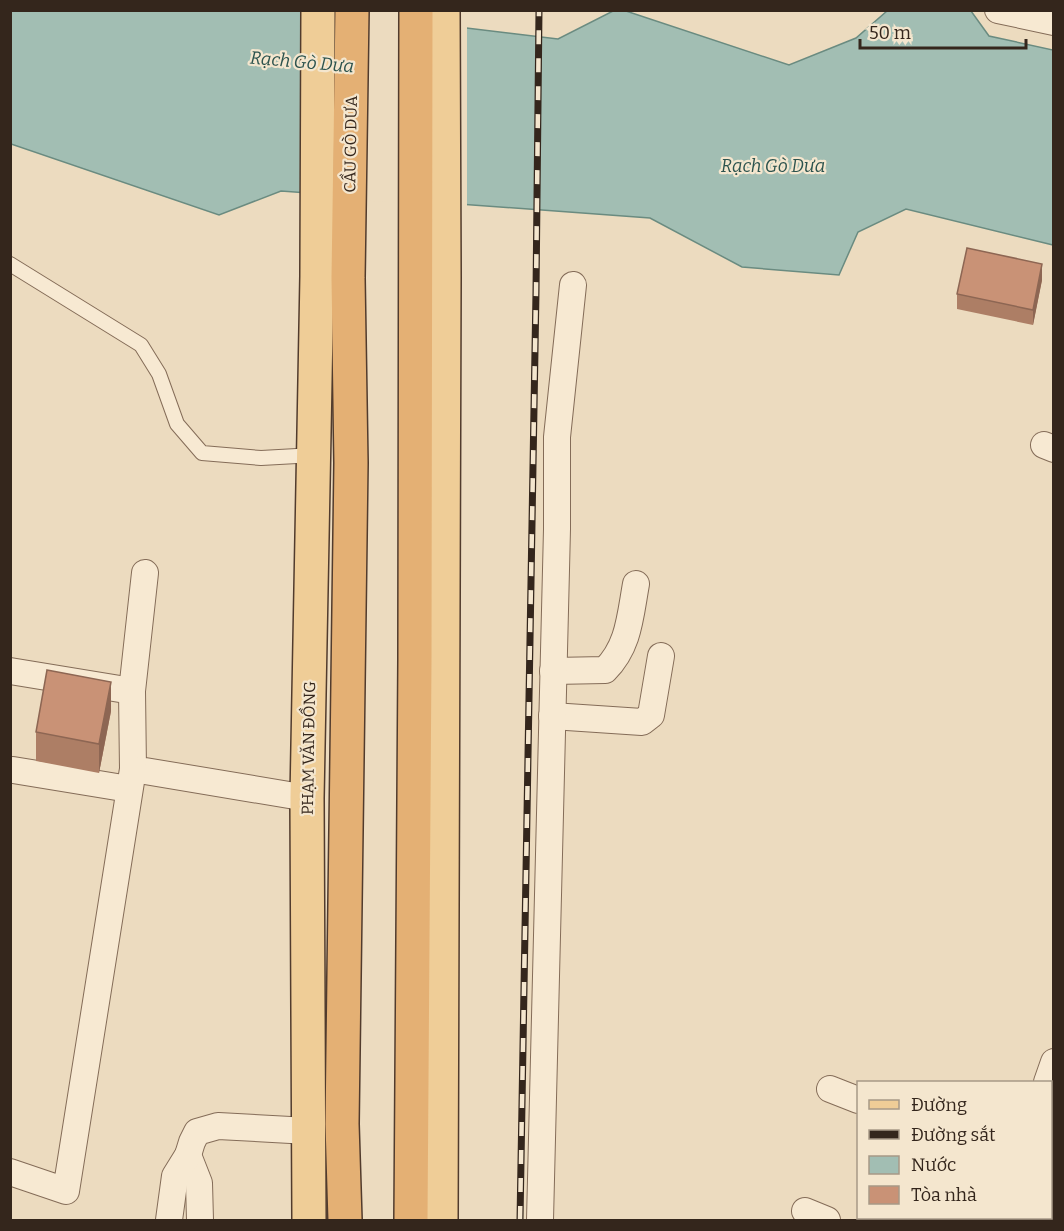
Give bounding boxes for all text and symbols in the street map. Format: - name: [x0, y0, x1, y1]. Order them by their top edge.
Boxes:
- scale bar: [860, 12, 1026, 50]
- text: 50 m: [869, 22, 911, 44]
- water label: Rạch Gò Dưa: [249, 46, 355, 78]
- street label: CẦU GÒ DƯA: [338, 95, 361, 193]
- water label: Rạch Gò Dưa: [721, 155, 825, 177]
- street label: PHẠM VĂN ĐỒNG: [296, 681, 319, 815]
- legend: [857, 1081, 1052, 1219]
- text: Đường: [911, 1094, 967, 1116]
- text: Đường sắt: [911, 1124, 996, 1146]
- text: Nước: [911, 1154, 956, 1176]
- text: Tòa nhà: [911, 1184, 977, 1206]

